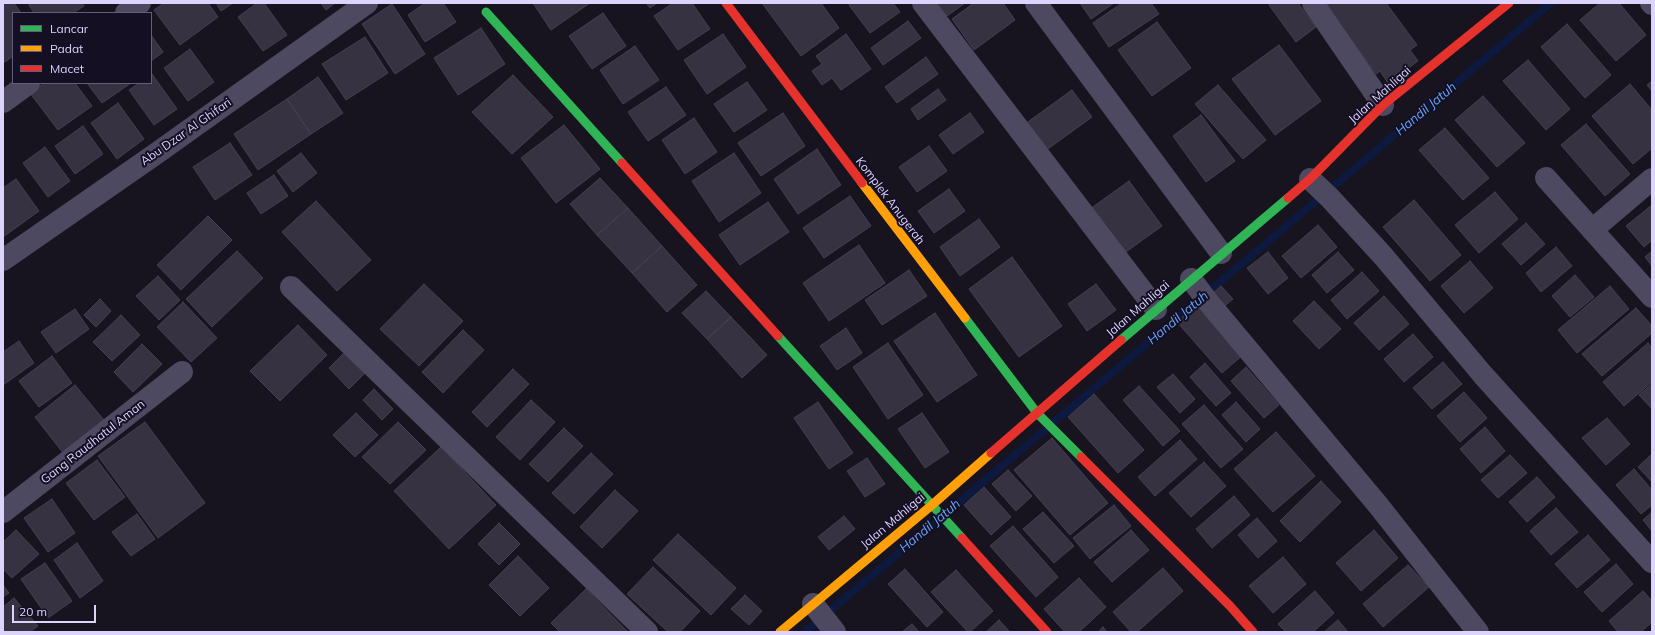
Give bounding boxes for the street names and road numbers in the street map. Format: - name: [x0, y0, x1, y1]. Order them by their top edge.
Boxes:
- street label: Jalan Mahligai: [1346, 63, 1414, 127]
- street label: Abu Dzar Al Ghifari: [138, 95, 234, 169]
- street label: Komplek Anugerah: [852, 154, 928, 248]
- street label: Jalan Mahligai: [1104, 278, 1172, 340]
- street label: Gang Raudhatul Aman: [38, 397, 148, 487]
- street label: Jalan Mahligai: [858, 490, 928, 552]

